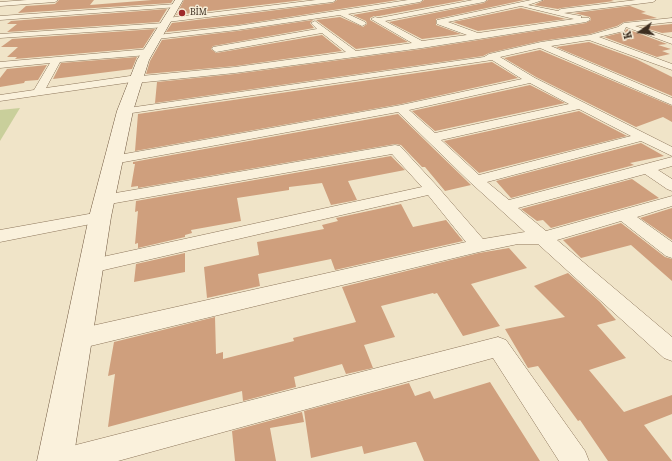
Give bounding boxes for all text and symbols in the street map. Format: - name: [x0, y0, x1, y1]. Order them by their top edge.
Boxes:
- marker: BİM: [177, 8, 187, 18]
- place label: BİM: [190, 8, 207, 18]
- north arrow: [620, 12, 660, 52]
- text: K: [620, 29, 636, 41]

